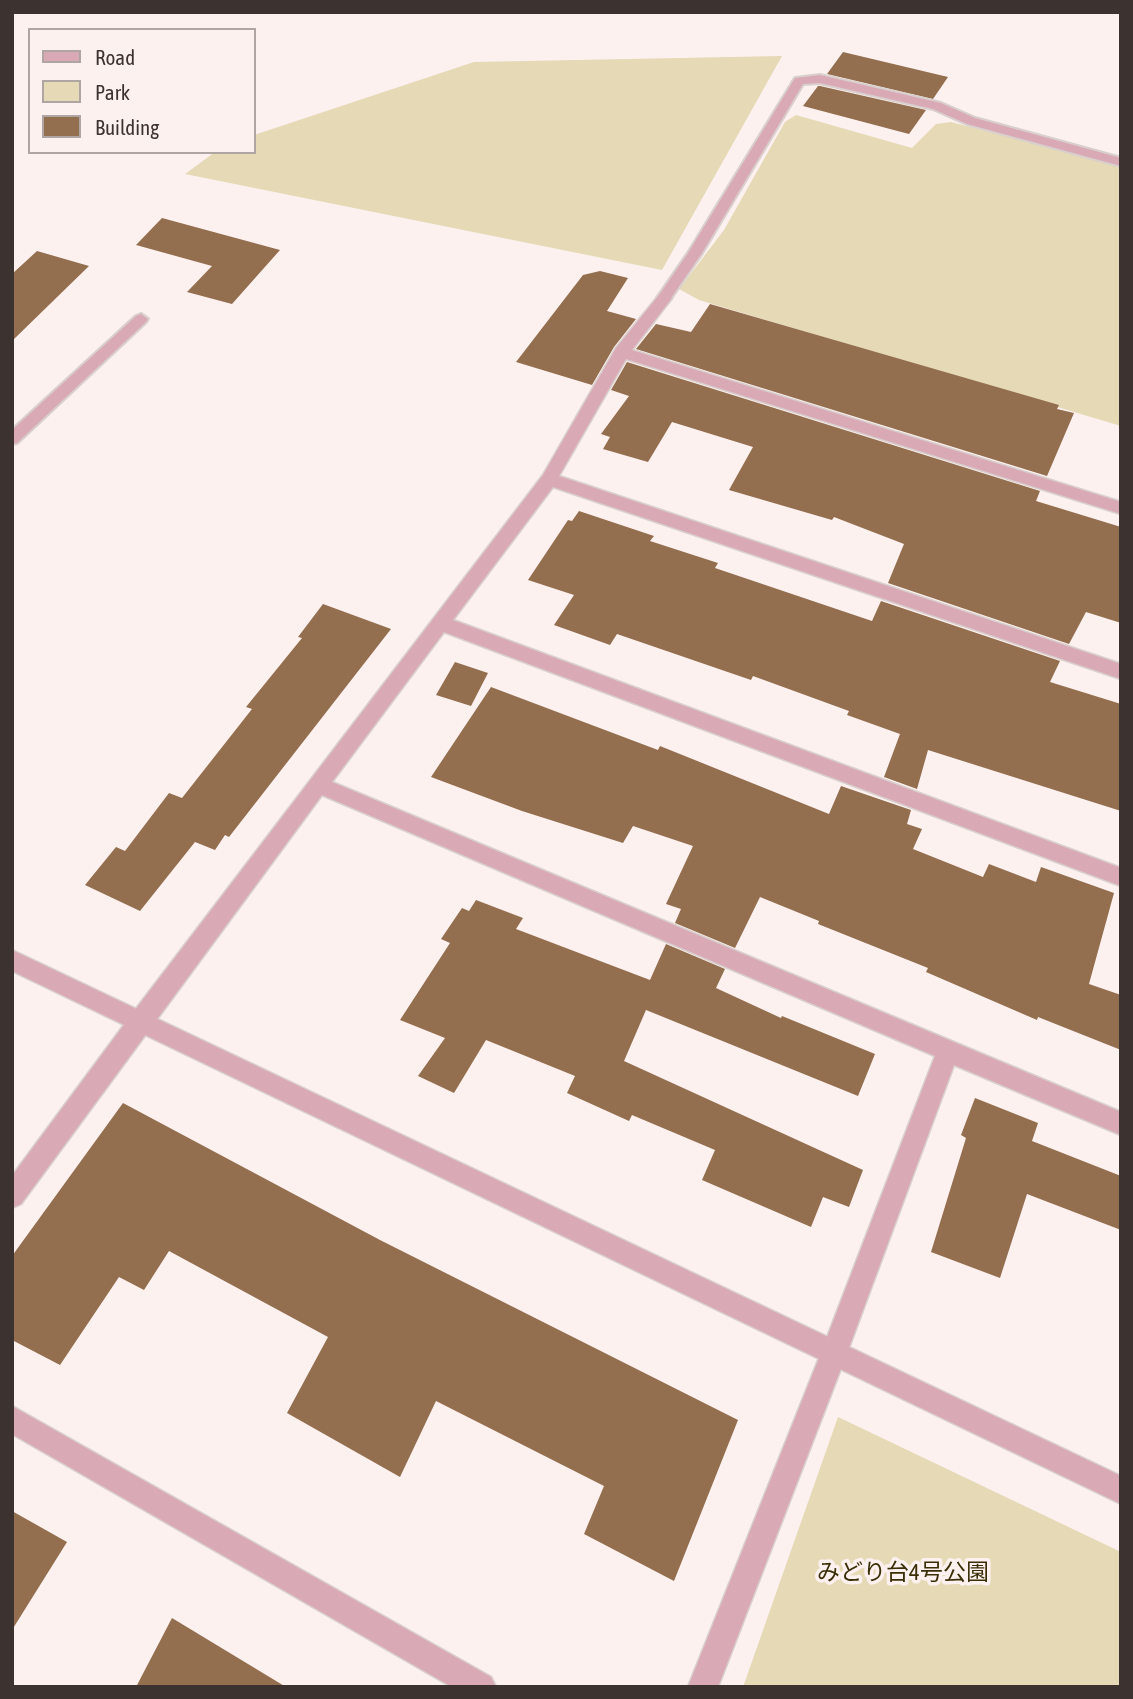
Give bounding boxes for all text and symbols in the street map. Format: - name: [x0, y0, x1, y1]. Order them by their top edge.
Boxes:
- legend: [28, 28, 256, 154]
- text: Road: [95, 45, 135, 69]
- text: Park: [95, 80, 130, 104]
- text: Building: [95, 115, 159, 139]
- park label: みどり台4号公園: [817, 1559, 989, 1587]

